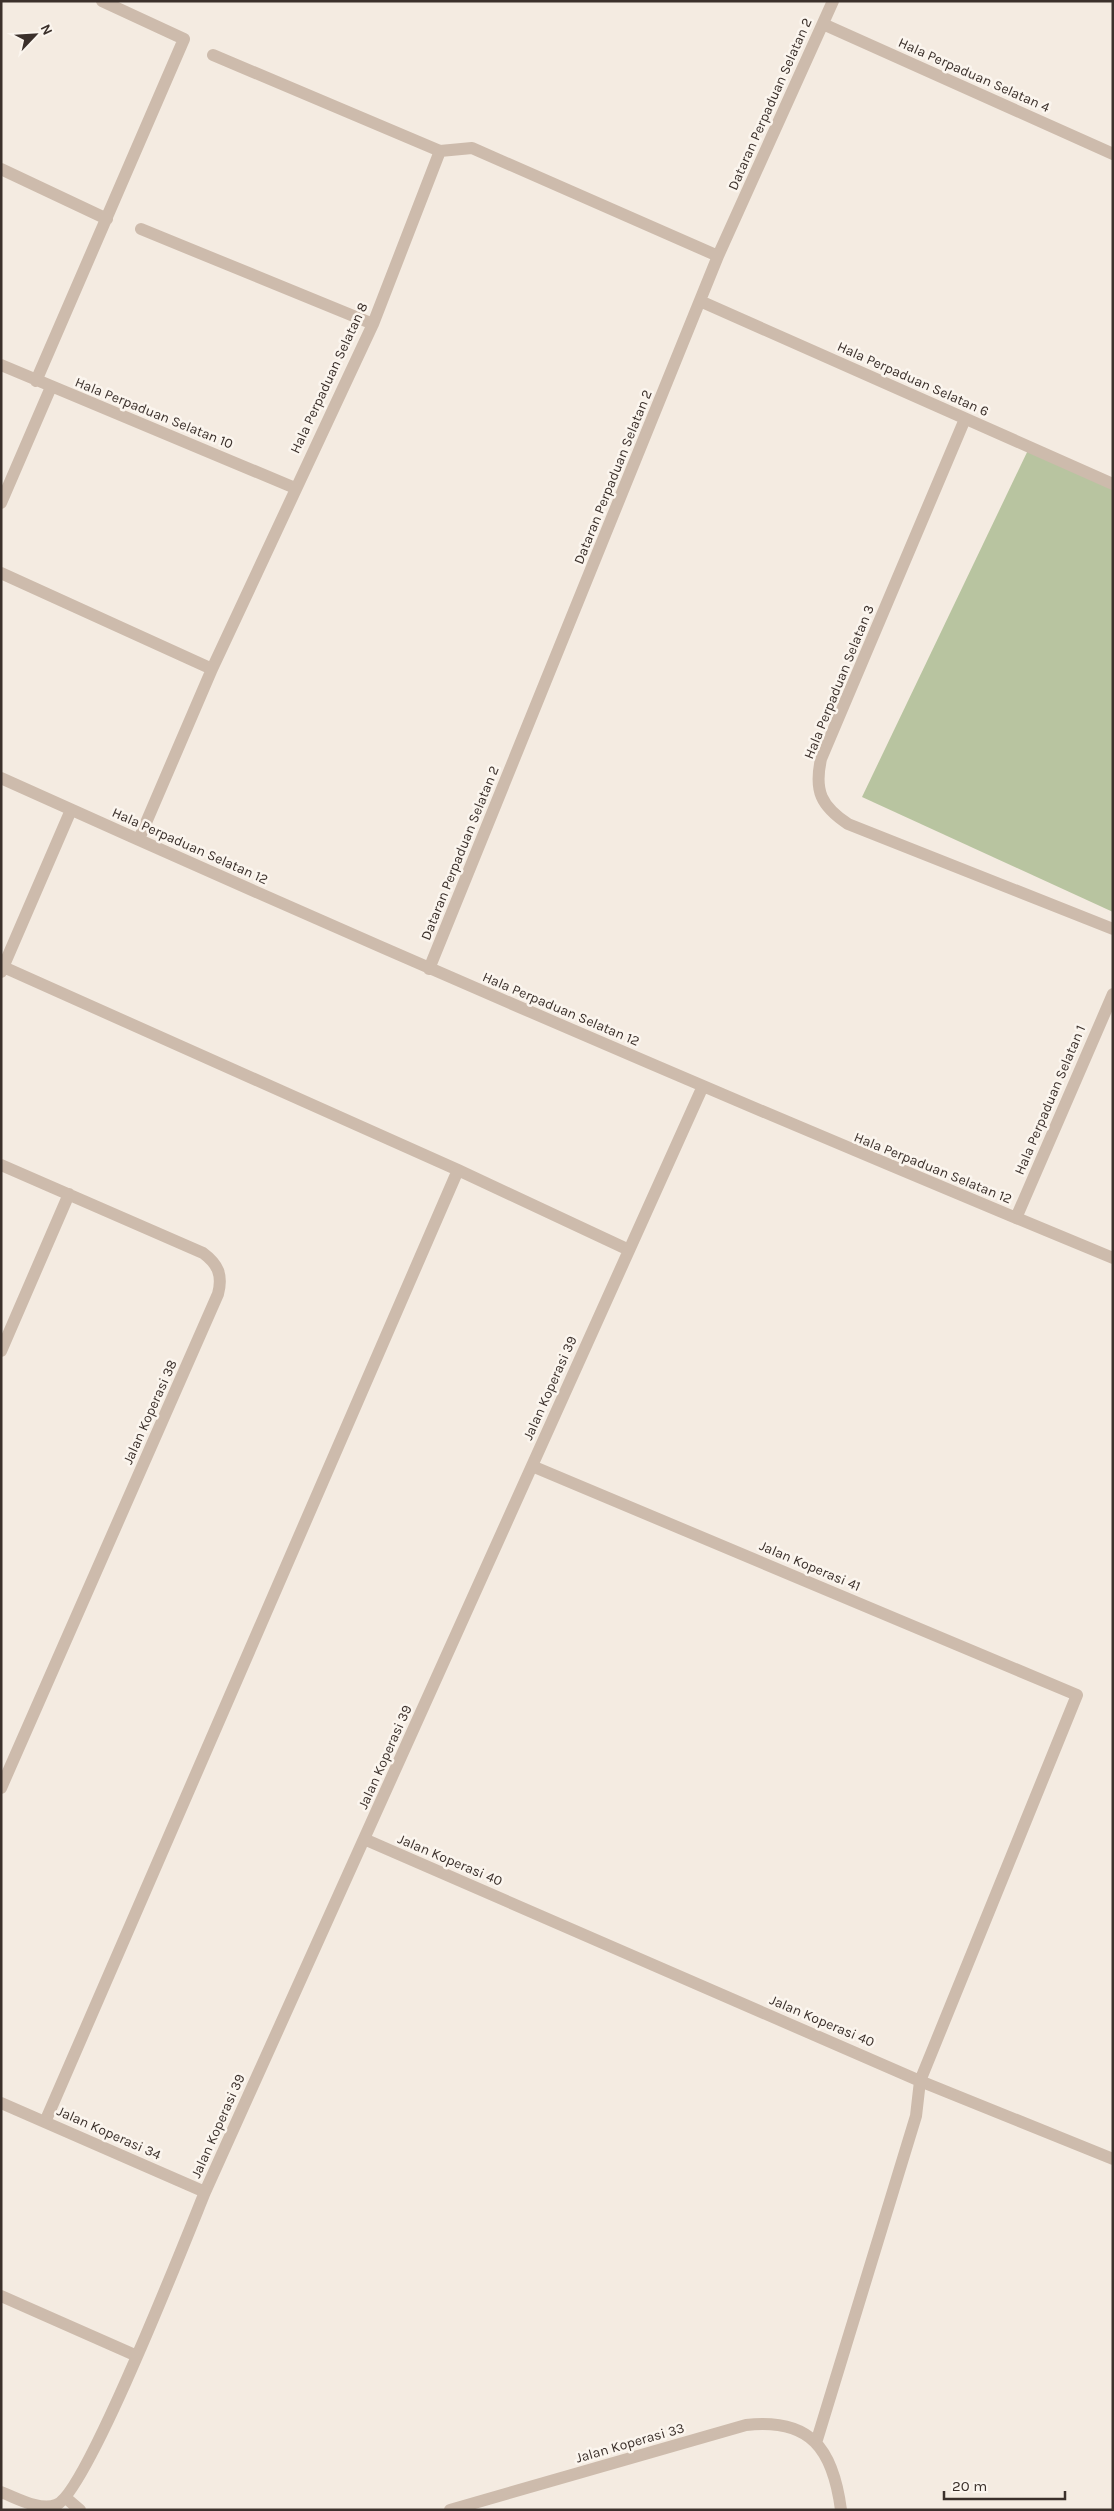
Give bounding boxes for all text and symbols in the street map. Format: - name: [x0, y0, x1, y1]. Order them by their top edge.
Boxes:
- north arrow: [10, 10, 60, 60]
- street label: Dataran Perpaduan Selatan 2: [724, 15, 816, 193]
- text: N: [37, 22, 56, 38]
- street label: Hala Perpaduan Selatan 4: [896, 34, 1053, 116]
- street label: Hala Perpaduan Selatan 8: [286, 300, 372, 456]
- street label: Hala Perpaduan Selatan 6: [835, 338, 991, 420]
- street label: Hala Perpaduan Selatan 10: [72, 373, 236, 453]
- street label: Dataran Perpaduan Selatan 2: [570, 387, 656, 567]
- street label: Hala Perpaduan Selatan 3: [800, 603, 878, 761]
- street label: Dataran Perpaduan Selatan 2: [417, 763, 503, 943]
- street label: Hala Perpaduan Selatan 12: [109, 804, 271, 888]
- street label: Hala Perpaduan Selatan 12: [480, 968, 642, 1050]
- street label: Hala Perpaduan Selatan 1: [1011, 1023, 1089, 1177]
- street label: Hala Perpaduan Selatan 12: [851, 1128, 1015, 1208]
- street label: Jalan Koperasi 39: [519, 1333, 581, 1443]
- street label: Jalan Koperasi 38: [119, 1357, 181, 1467]
- street label: Jalan Koperasi 41: [757, 1537, 863, 1595]
- street label: Jalan Koperasi 39: [354, 1702, 416, 1812]
- street label: Jalan Koperasi 40: [395, 1830, 505, 1890]
- street label: Jalan Koperasi 40: [767, 1991, 877, 2051]
- street label: Jalan Koperasi 39: [187, 2071, 249, 2181]
- street label: Jalan Koperasi 34: [54, 2102, 164, 2164]
- street label: Jalan Koperasi 33: [574, 2419, 686, 2467]
- scale bar: [944, 2468, 1065, 2500]
- text: 20 m: [952, 2477, 987, 2495]

